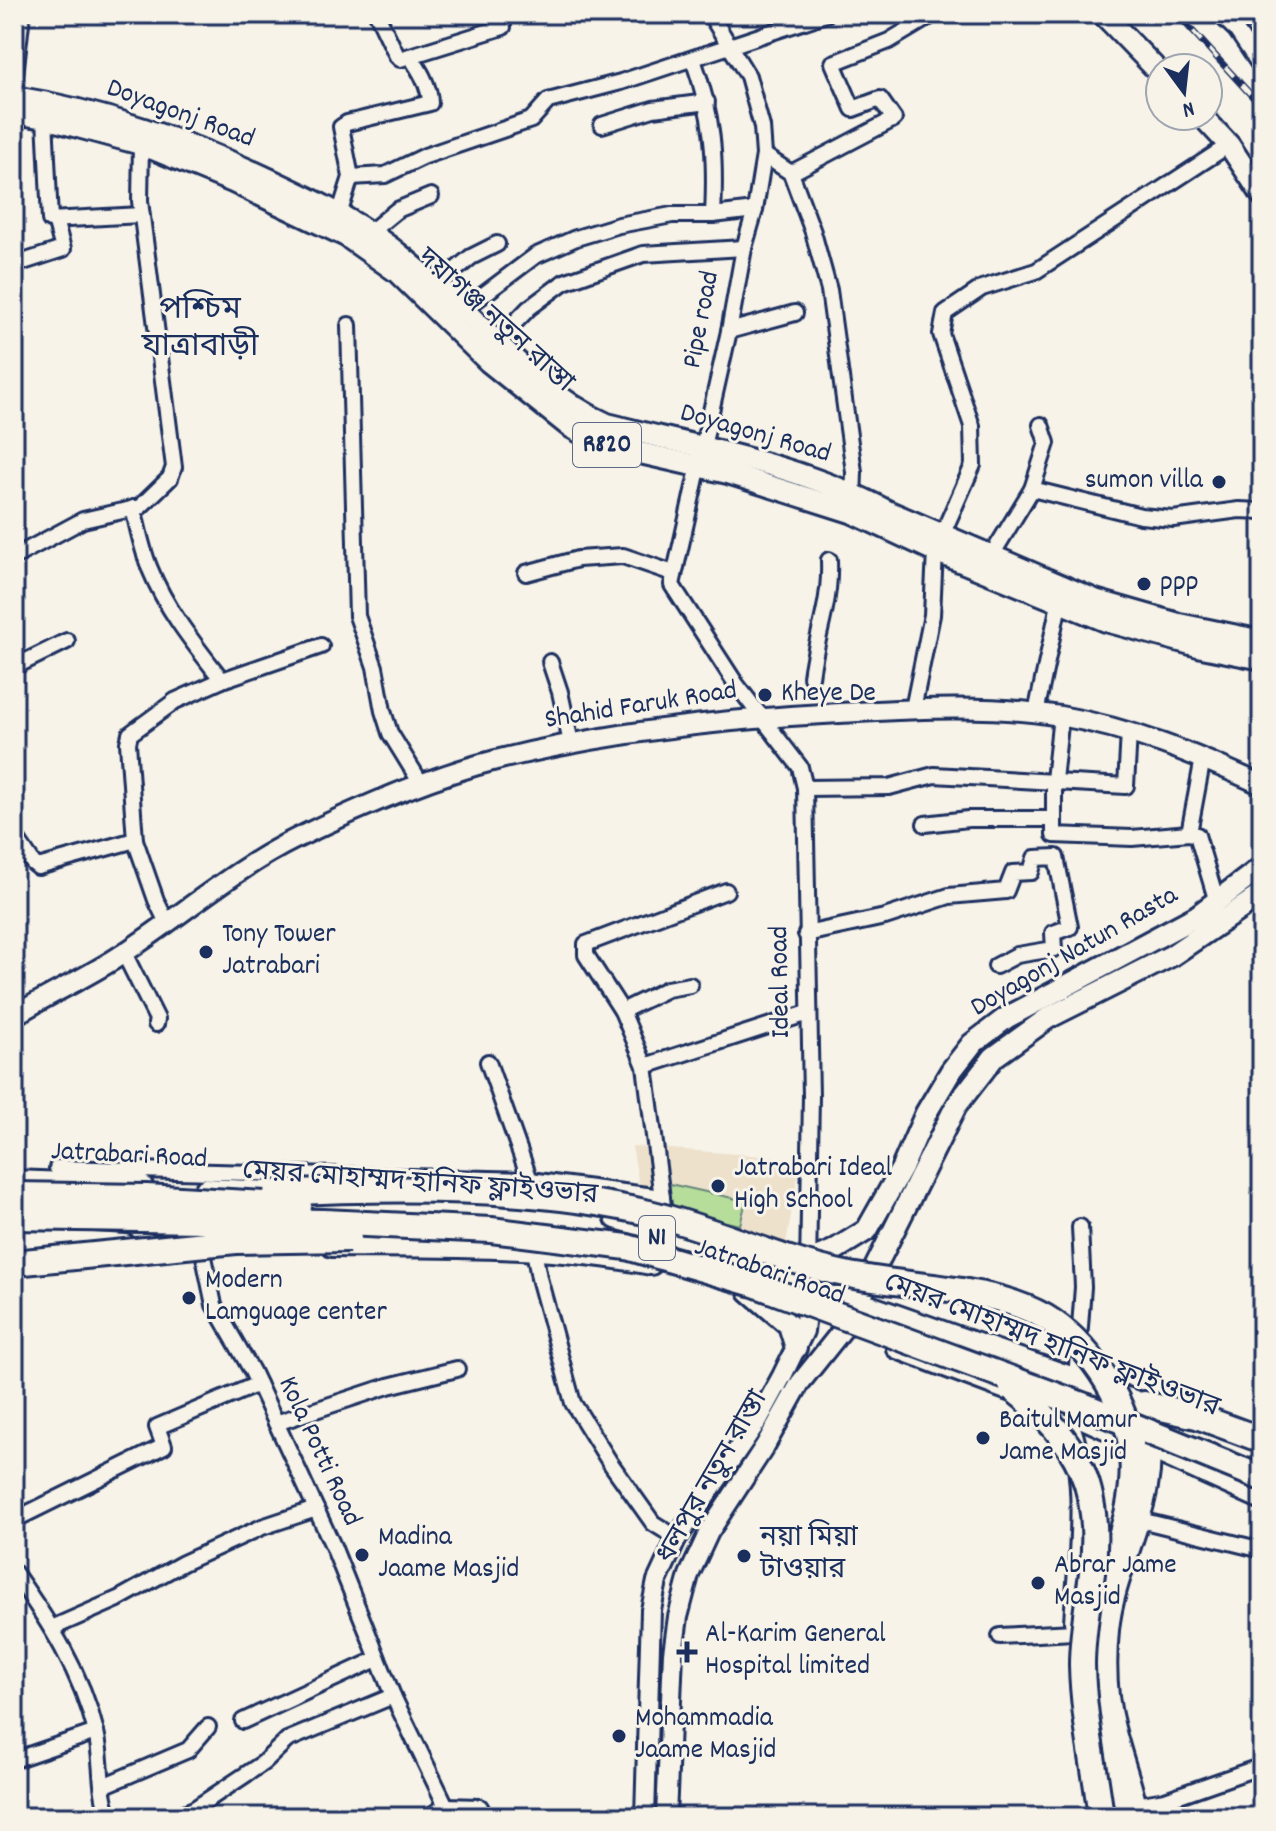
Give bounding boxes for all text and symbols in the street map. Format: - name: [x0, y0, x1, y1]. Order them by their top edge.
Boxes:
- north arrow: [1144, 52, 1224, 132]
- street label: Doyagonj Road: [100, 70, 260, 160]
- text: N: [1179, 92, 1198, 124]
- street label: দয়াগঞ্জ নতুন রাস্তা: [406, 240, 582, 404]
- street label: Pipe road: [674, 268, 732, 372]
- district label: পশ্চিম যাত্রাবাড়ী: [140, 289, 259, 372]
- street label: Doyagonj Road: [675, 394, 835, 476]
- road number: R820: [573, 423, 641, 467]
- place label: sumon villa: [1085, 462, 1204, 502]
- marker: sumon villa: [1210, 473, 1228, 491]
- place label: ppp: [1160, 564, 1199, 604]
- marker: ppp: [1135, 575, 1153, 593]
- street label: Shahid Faruk Road: [542, 672, 740, 742]
- place label: Kheye De: [781, 675, 876, 715]
- marker: Kheye De: [756, 686, 774, 704]
- street label: Doyagonj Natun Rasta: [964, 877, 1187, 1029]
- place label: Tony Tower Jatrabari: [222, 916, 336, 988]
- street label: Ideal Road: [761, 925, 803, 1039]
- marker: Tony Tower Jatrabari: [197, 943, 215, 961]
- street label: Jatrabari Road: [50, 1133, 208, 1181]
- place label: Jatrabari Ideal High School: [734, 1150, 893, 1222]
- street label: মেয়র মোহাম্মদ হানিফ ফ্লাইওভার: [241, 1152, 600, 1217]
- marker: Jatrabari Ideal High School: [709, 1177, 727, 1195]
- road number: N1: [639, 1216, 675, 1260]
- street label: Jatrabari Road: [688, 1229, 850, 1317]
- place label: Modern Lamguage center: [205, 1262, 387, 1334]
- street label: মেয়র মোহাম্মদ হানিফ ফ্লাইওভার: [877, 1264, 1225, 1430]
- marker: Modern Lamguage center: [180, 1289, 198, 1307]
- street label: Kola Potti Road: [266, 1370, 370, 1534]
- street label: ধলপুর নতুন রাস্তা: [648, 1384, 780, 1572]
- place label: Baitul Mamur Jame Masjid: [999, 1402, 1138, 1474]
- marker: Baitul Mamur Jame Masjid: [974, 1429, 992, 1447]
- place label: Madina Jaame Masjid: [378, 1519, 519, 1591]
- place label: নয়া মিয়া টাওয়ার: [759, 1519, 858, 1592]
- marker: Madina Jaame Masjid: [353, 1546, 371, 1564]
- marker: নয়া মিয়া টাওয়ার: [735, 1547, 753, 1565]
- place label: Abrar Jame Masjid: [1054, 1547, 1177, 1619]
- marker: Abrar Jame Masjid: [1029, 1574, 1047, 1592]
- place label: Al-Karim General Hospital limited: [705, 1616, 886, 1688]
- marker: Al-Karim General Hospital limited: [676, 1641, 698, 1663]
- place label: Mohammadia Jaame Masjid: [635, 1700, 776, 1772]
- marker: Mohammadia Jaame Masjid: [610, 1727, 628, 1745]

